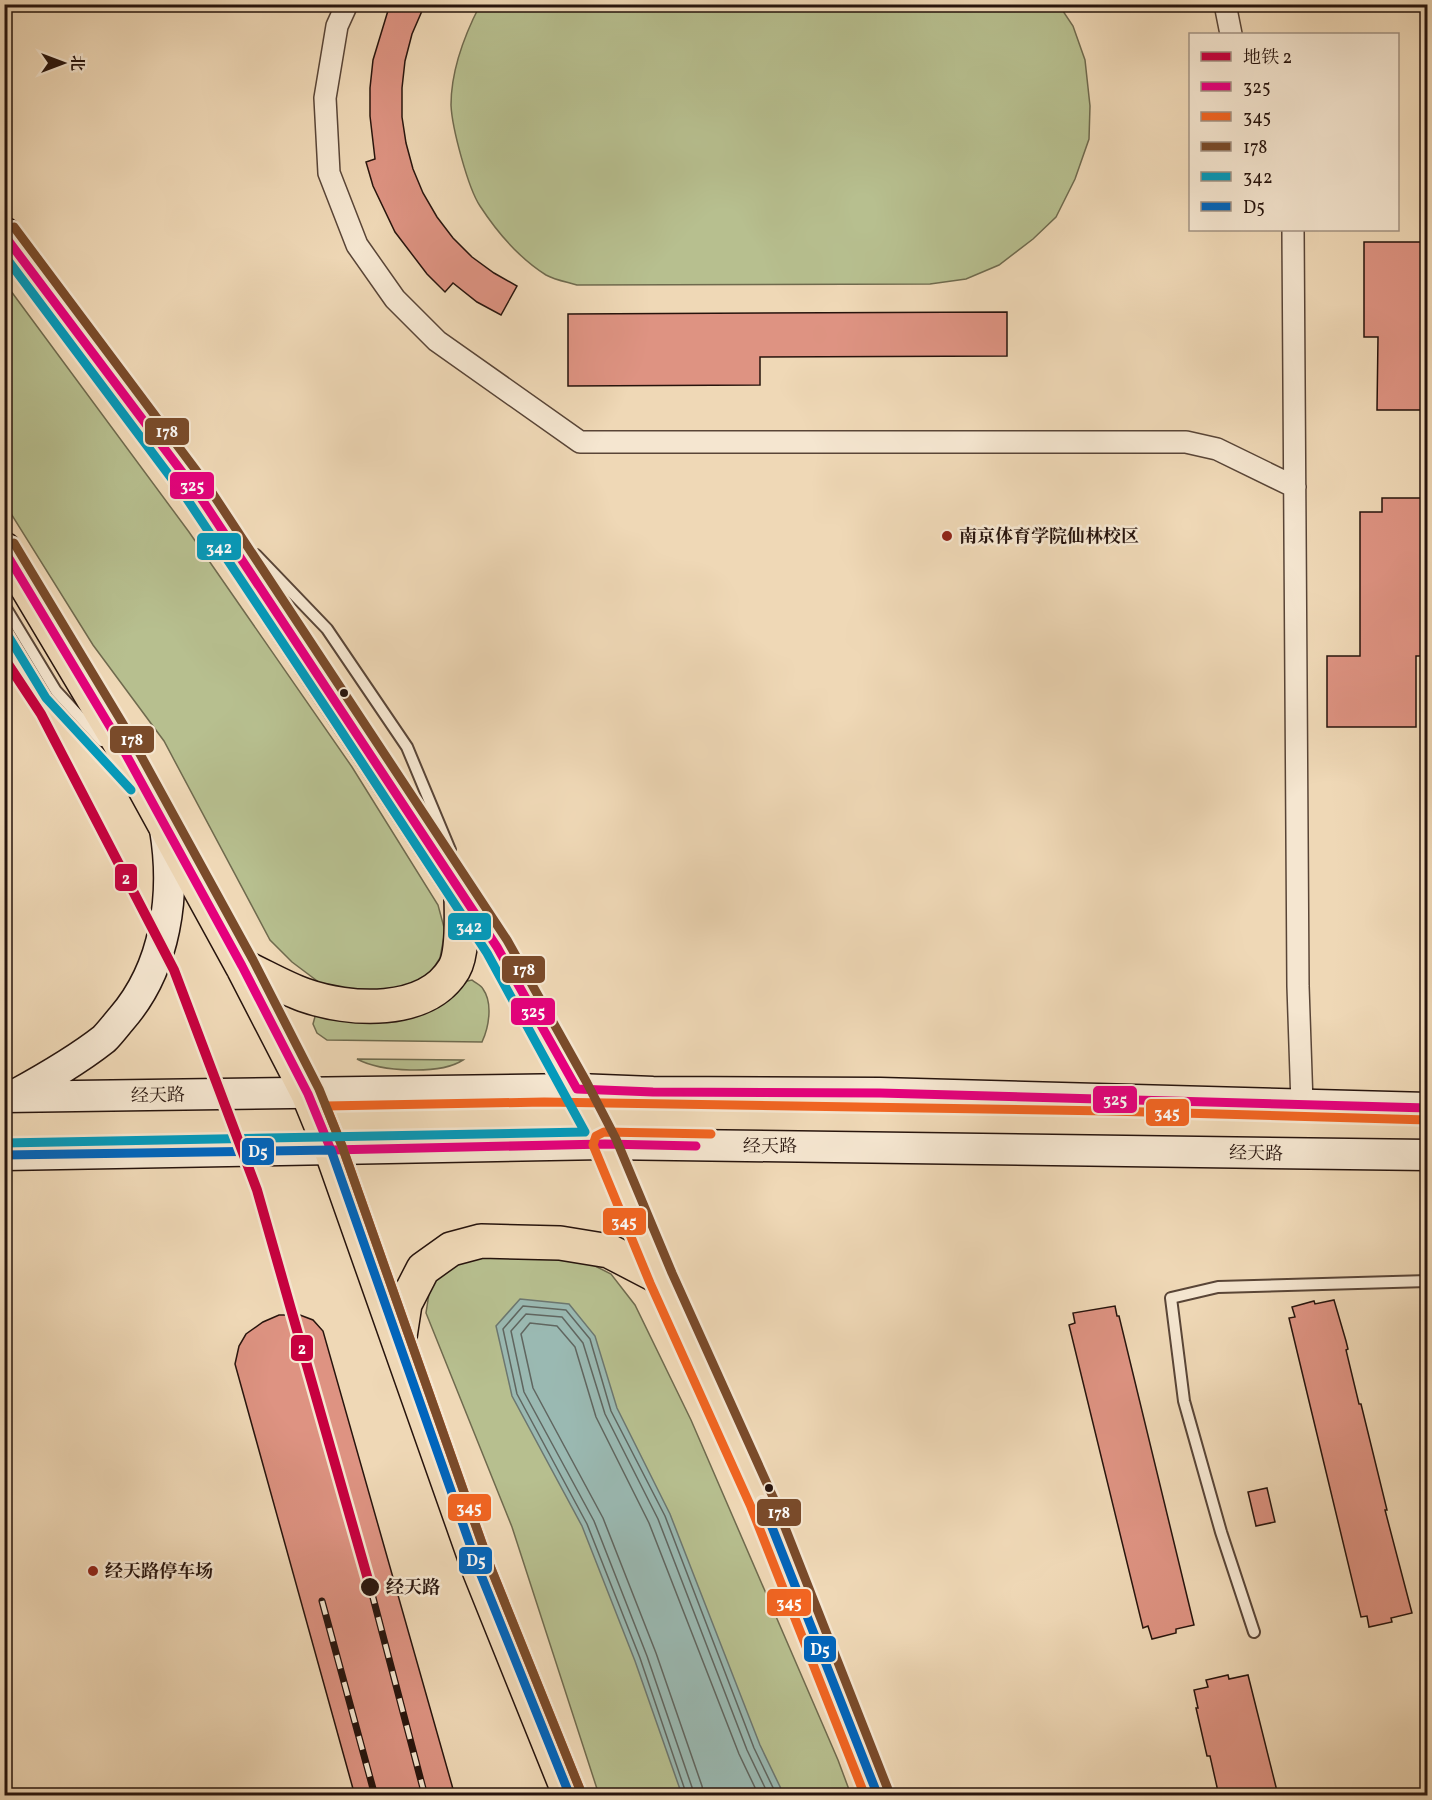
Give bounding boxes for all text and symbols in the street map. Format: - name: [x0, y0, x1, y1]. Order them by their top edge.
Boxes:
- north arrow: [33, 33, 93, 93]
- legend: [1189, 33, 1399, 231]
- text: 地铁 2: [1243, 46, 1292, 71]
- text: 北: [65, 55, 87, 71]
- text: 325: [1243, 76, 1271, 101]
- text: 345: [1243, 106, 1271, 131]
- text: 178: [1243, 136, 1267, 161]
- text: 342: [1243, 166, 1273, 191]
- text: D5: [1243, 196, 1265, 221]
- line badge: 178: [144, 417, 190, 446]
- text: 178: [156, 422, 178, 444]
- line badge: 325: [169, 471, 215, 500]
- text: 325: [180, 476, 204, 498]
- place label: 南京体育学院仙林校区: [959, 525, 1139, 550]
- marker: 南京体育学院仙林校区: [940, 529, 954, 543]
- line badge: 342: [196, 532, 242, 561]
- text: 342: [206, 538, 232, 560]
- unlabelled marker: [338, 687, 350, 699]
- line badge: 178: [109, 725, 155, 754]
- text: 178: [121, 730, 143, 752]
- line badge: 2: [114, 863, 138, 892]
- text: 2: [122, 869, 130, 891]
- line badge: 342: [447, 912, 492, 941]
- text: 342: [456, 917, 482, 939]
- line badge: 178: [501, 955, 546, 984]
- text: 178: [513, 960, 535, 982]
- line badge: 325: [510, 997, 556, 1026]
- text: 325: [521, 1002, 545, 1024]
- street label: 经天路: [131, 1084, 185, 1109]
- line badge: 325: [1092, 1085, 1138, 1114]
- text: 325: [1103, 1090, 1127, 1112]
- line badge: 345: [1145, 1098, 1190, 1127]
- text: 345: [1154, 1103, 1180, 1125]
- street label: 经天路: [743, 1135, 797, 1160]
- line badge: D5: [241, 1137, 275, 1166]
- text: D5: [248, 1142, 268, 1164]
- street label: 经天路: [1229, 1142, 1283, 1167]
- line badge: 345: [602, 1207, 647, 1236]
- text: 345: [611, 1212, 637, 1234]
- line badge: 2: [290, 1334, 314, 1362]
- text: 2: [298, 1339, 306, 1361]
- unlabelled marker: [763, 1482, 775, 1494]
- line badge: 345: [447, 1493, 492, 1522]
- text: 345: [456, 1498, 482, 1520]
- line badge: 178: [756, 1498, 802, 1527]
- text: 178: [768, 1503, 790, 1525]
- line badge: D5: [458, 1546, 493, 1575]
- text: D5: [466, 1551, 486, 1573]
- place label: 经天路停车场: [105, 1560, 213, 1585]
- marker: 经天路停车场: [86, 1564, 100, 1578]
- marker: 经天路: [359, 1576, 381, 1598]
- place label: 经天路: [386, 1576, 440, 1601]
- line badge: 345: [766, 1588, 812, 1617]
- text: 345: [776, 1593, 802, 1615]
- line badge: D5: [803, 1635, 837, 1663]
- text: D5: [810, 1640, 830, 1662]

